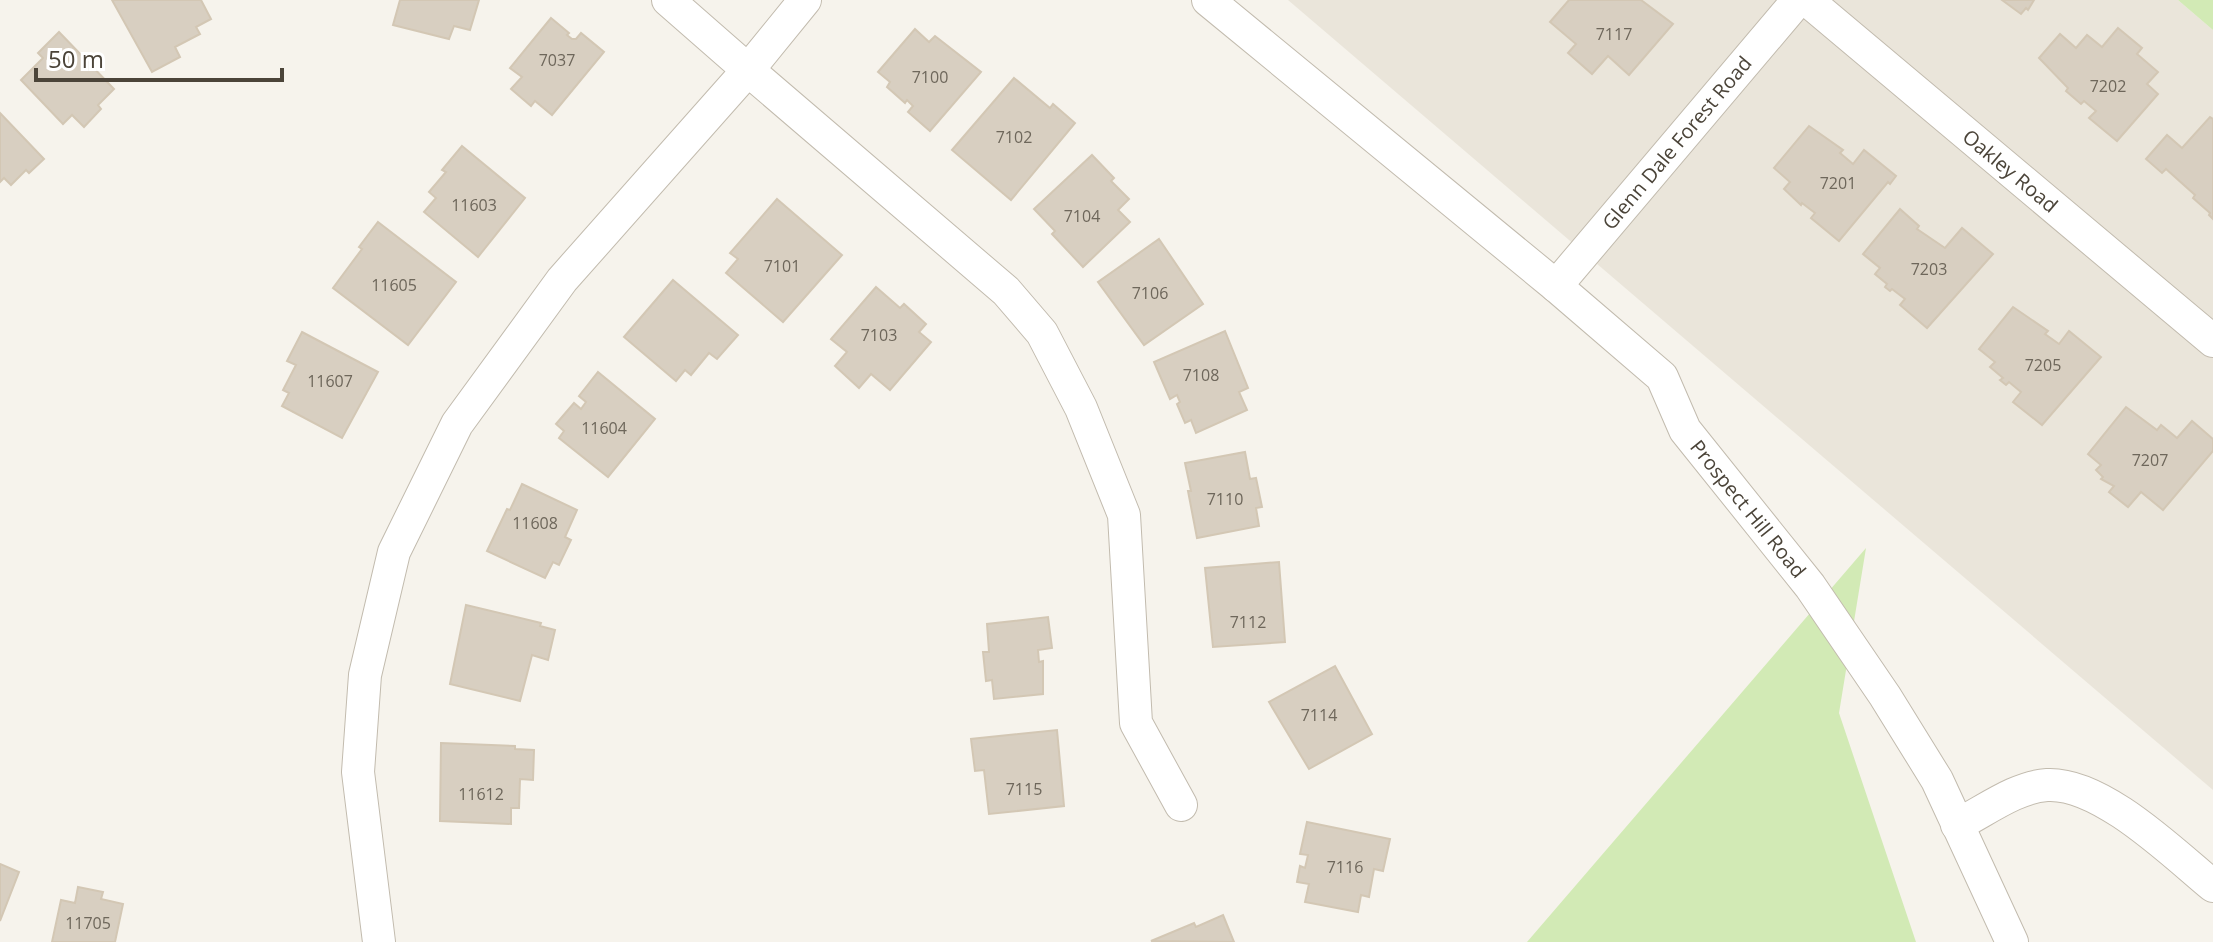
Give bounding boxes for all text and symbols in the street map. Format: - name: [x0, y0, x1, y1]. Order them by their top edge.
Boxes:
- house number: 7117: [1596, 23, 1632, 45]
- scale bar: [36, 32, 282, 82]
- text: 50 m: [48, 42, 104, 75]
- house number: 7037: [539, 49, 575, 71]
- street label: Glenn Dale Forest Road: [1596, 50, 1757, 235]
- house number: 7100: [912, 66, 948, 88]
- house number: 7202: [2090, 75, 2126, 97]
- street label: Oakley Road: [1957, 123, 2064, 218]
- house number: 7102: [996, 126, 1032, 148]
- house number: 7201: [1820, 172, 1856, 194]
- house number: 11603: [451, 194, 497, 216]
- house number: 7104: [1064, 205, 1100, 227]
- house number: 7101: [764, 255, 800, 277]
- house number: 7203: [1911, 258, 1947, 280]
- house number: 11605: [371, 274, 417, 296]
- house number: 7106: [1132, 282, 1168, 304]
- house number: 7103: [861, 324, 897, 346]
- house number: 7205: [2025, 354, 2061, 376]
- house number: 7108: [1183, 364, 1219, 386]
- house number: 11607: [307, 370, 353, 392]
- house number: 11604: [581, 417, 627, 439]
- street label: Prospect Hill Road: [1684, 434, 1812, 583]
- house number: 7207: [2132, 449, 2168, 471]
- house number: 7110: [1207, 488, 1243, 510]
- house number: 11608: [512, 512, 558, 534]
- house number: 7112: [1230, 611, 1266, 633]
- house number: 7114: [1301, 704, 1337, 726]
- house number: 7115: [1006, 778, 1042, 800]
- house number: 11612: [458, 783, 504, 805]
- house number: 7116: [1327, 856, 1363, 878]
- house number: 11705: [65, 912, 111, 934]

